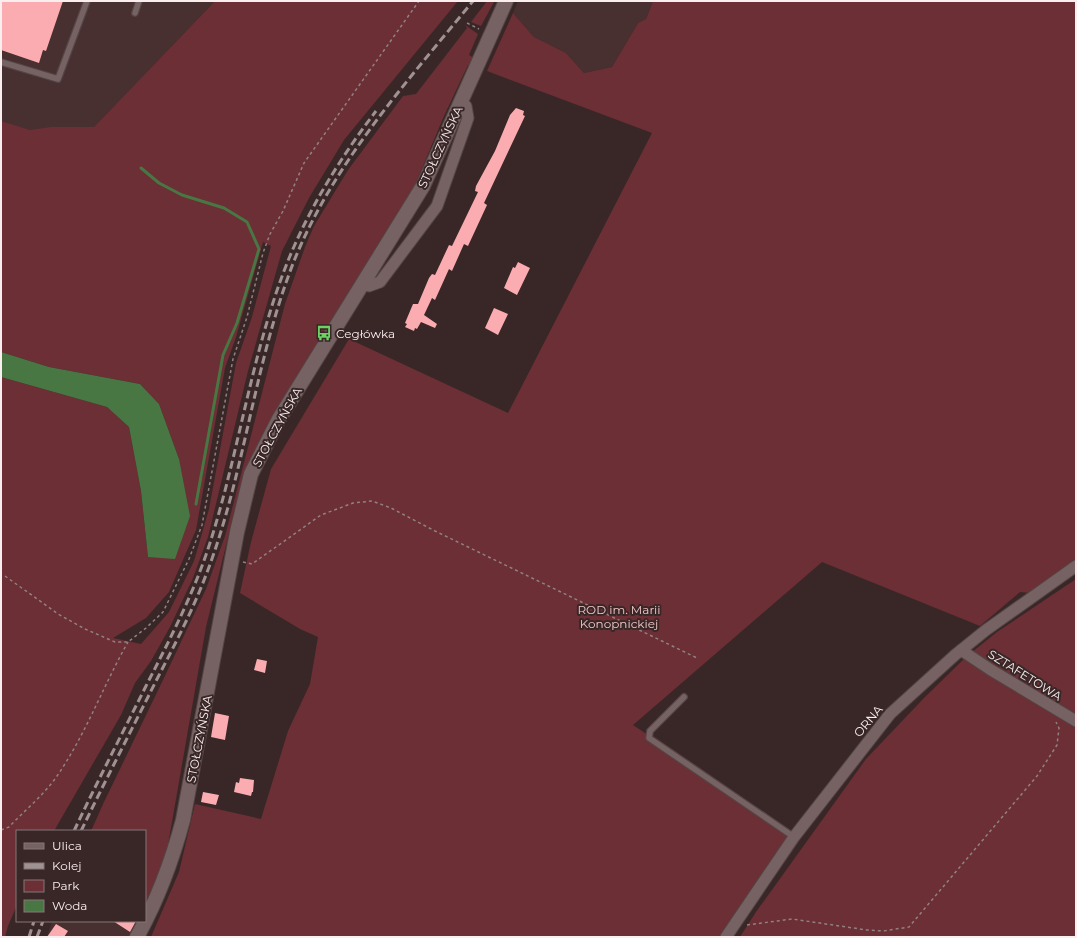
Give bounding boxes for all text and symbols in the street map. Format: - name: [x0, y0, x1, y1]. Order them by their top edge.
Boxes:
- street label: STOŁCZYŃSKA: [414, 103, 466, 190]
- bus stop icon: Cegłówka: [315, 324, 333, 342]
- place label: Cegłówka: [336, 326, 395, 341]
- street label: STOŁCZYŃSKA: [249, 384, 305, 469]
- park label: ROD im. Marii Konopnickiej: [577, 602, 661, 631]
- street label: SZTAFETOWA: [985, 646, 1065, 704]
- street label: STOŁCZYŃSKA: [183, 694, 215, 784]
- street label: ORNA: [850, 702, 886, 740]
- legend: [16, 830, 146, 922]
- text: Ulica: [52, 838, 82, 853]
- text: Kolej: [52, 858, 81, 873]
- text: Park: [52, 878, 80, 893]
- text: Woda: [52, 898, 87, 913]

